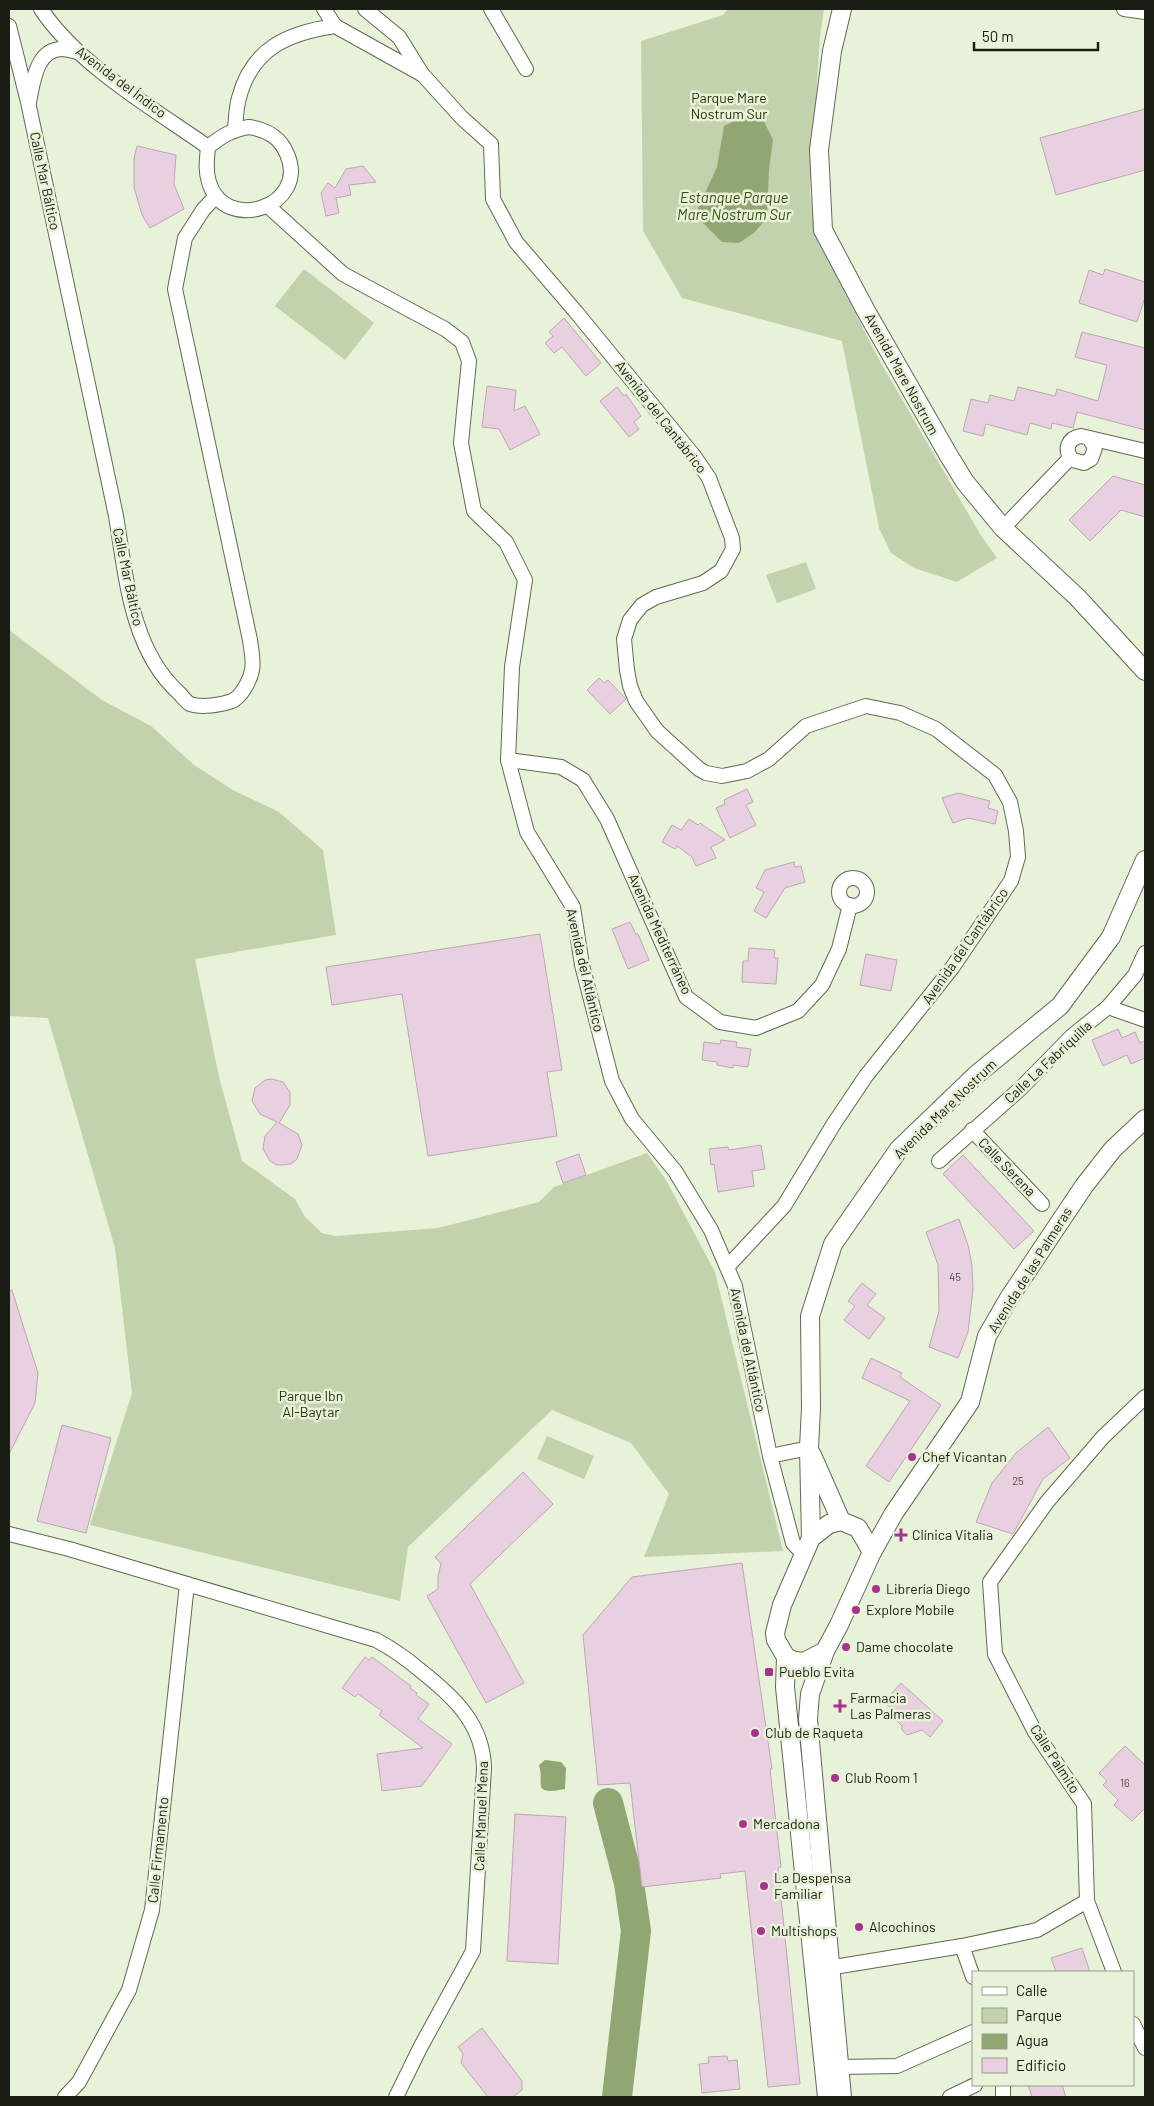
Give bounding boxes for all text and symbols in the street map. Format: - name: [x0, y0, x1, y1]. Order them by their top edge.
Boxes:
- scale bar: [974, 20, 1098, 52]
- text: 50 m: [982, 27, 1014, 45]
- street label: Avenida del Índico: [73, 42, 170, 121]
- park label: Parque Mare Nostrum Sur: [691, 89, 767, 122]
- street label: Calle Mar Báltico: [27, 130, 64, 232]
- water label: Estanque Parque Mare Nostrum Sur: [677, 188, 792, 223]
- street label: Avenida Mare Nostrum: [862, 310, 943, 437]
- street label: Avenida del Cantábrico: [612, 357, 711, 476]
- street label: Calle Mar Báltico: [110, 526, 147, 628]
- street label: Avenida Mediterráneo: [625, 871, 696, 997]
- street label: Avenida del Cantábrico: [918, 884, 1011, 1007]
- street label: Avenida del Atlántico: [563, 906, 608, 1034]
- street label: Calle La Fabriquilla: [1000, 1017, 1095, 1107]
- street label: Avenida Mare Nostrum: [890, 1055, 1000, 1162]
- street label: Calle Serena: [975, 1134, 1040, 1200]
- street label: Avenida de las Palmeras: [984, 1204, 1075, 1336]
- house number: 45: [949, 1270, 961, 1283]
- street label: Avenida del Atlántico: [727, 1286, 770, 1414]
- park label: Parque Ibn Al-Baytar: [279, 1387, 343, 1420]
- place label: Chef Vicantan: [922, 1448, 1007, 1465]
- marker: Chef Vicantan: [906, 1451, 918, 1463]
- house number: 25: [1012, 1474, 1024, 1487]
- place label: Clínica Vitalia: [912, 1526, 993, 1543]
- marker: Clínica Vitalia: [894, 1528, 908, 1542]
- place label: Librería Diego: [886, 1580, 970, 1597]
- marker: Librería Diego: [870, 1583, 882, 1595]
- place label: Explore Mobile: [866, 1601, 955, 1618]
- marker: Explore Mobile: [850, 1604, 862, 1616]
- place label: Dame chocolate: [856, 1638, 953, 1655]
- marker: Dame chocolate: [840, 1641, 852, 1653]
- place label: Pueblo Evita: [779, 1663, 855, 1680]
- marker: Pueblo Evita: [763, 1666, 775, 1678]
- place label: Farmacia Las Palmeras: [850, 1689, 931, 1722]
- marker: Farmacia Las Palmeras: [834, 1700, 846, 1712]
- street label: Calle Palmito: [1027, 1721, 1084, 1796]
- place label: Club de Raqueta: [765, 1724, 863, 1741]
- marker: Club de Raqueta: [749, 1727, 761, 1739]
- street label: Calle Manuel Mena: [470, 1761, 491, 1871]
- place label: Club Room 1: [845, 1769, 918, 1786]
- marker: Club Room 1: [829, 1772, 841, 1784]
- house number: 16: [1120, 1776, 1130, 1789]
- street label: Calle Firmamento: [143, 1796, 172, 1904]
- place label: Mercadona: [753, 1815, 820, 1832]
- marker: Mercadona: [737, 1818, 749, 1830]
- place label: La Despensa Familiar: [774, 1869, 851, 1902]
- marker: La Despensa Familiar: [758, 1880, 770, 1892]
- place label: Alcochinos: [869, 1918, 936, 1935]
- marker: Alcochinos: [853, 1921, 865, 1933]
- place label: Multishops: [771, 1922, 837, 1939]
- marker: Multishops: [755, 1925, 767, 1937]
- legend: [972, 1971, 1134, 2086]
- text: Calle: [1016, 1981, 1048, 1999]
- text: Parque: [1016, 2006, 1062, 2024]
- text: Agua: [1016, 2031, 1049, 2049]
- text: Edificio: [1016, 2056, 1066, 2074]

